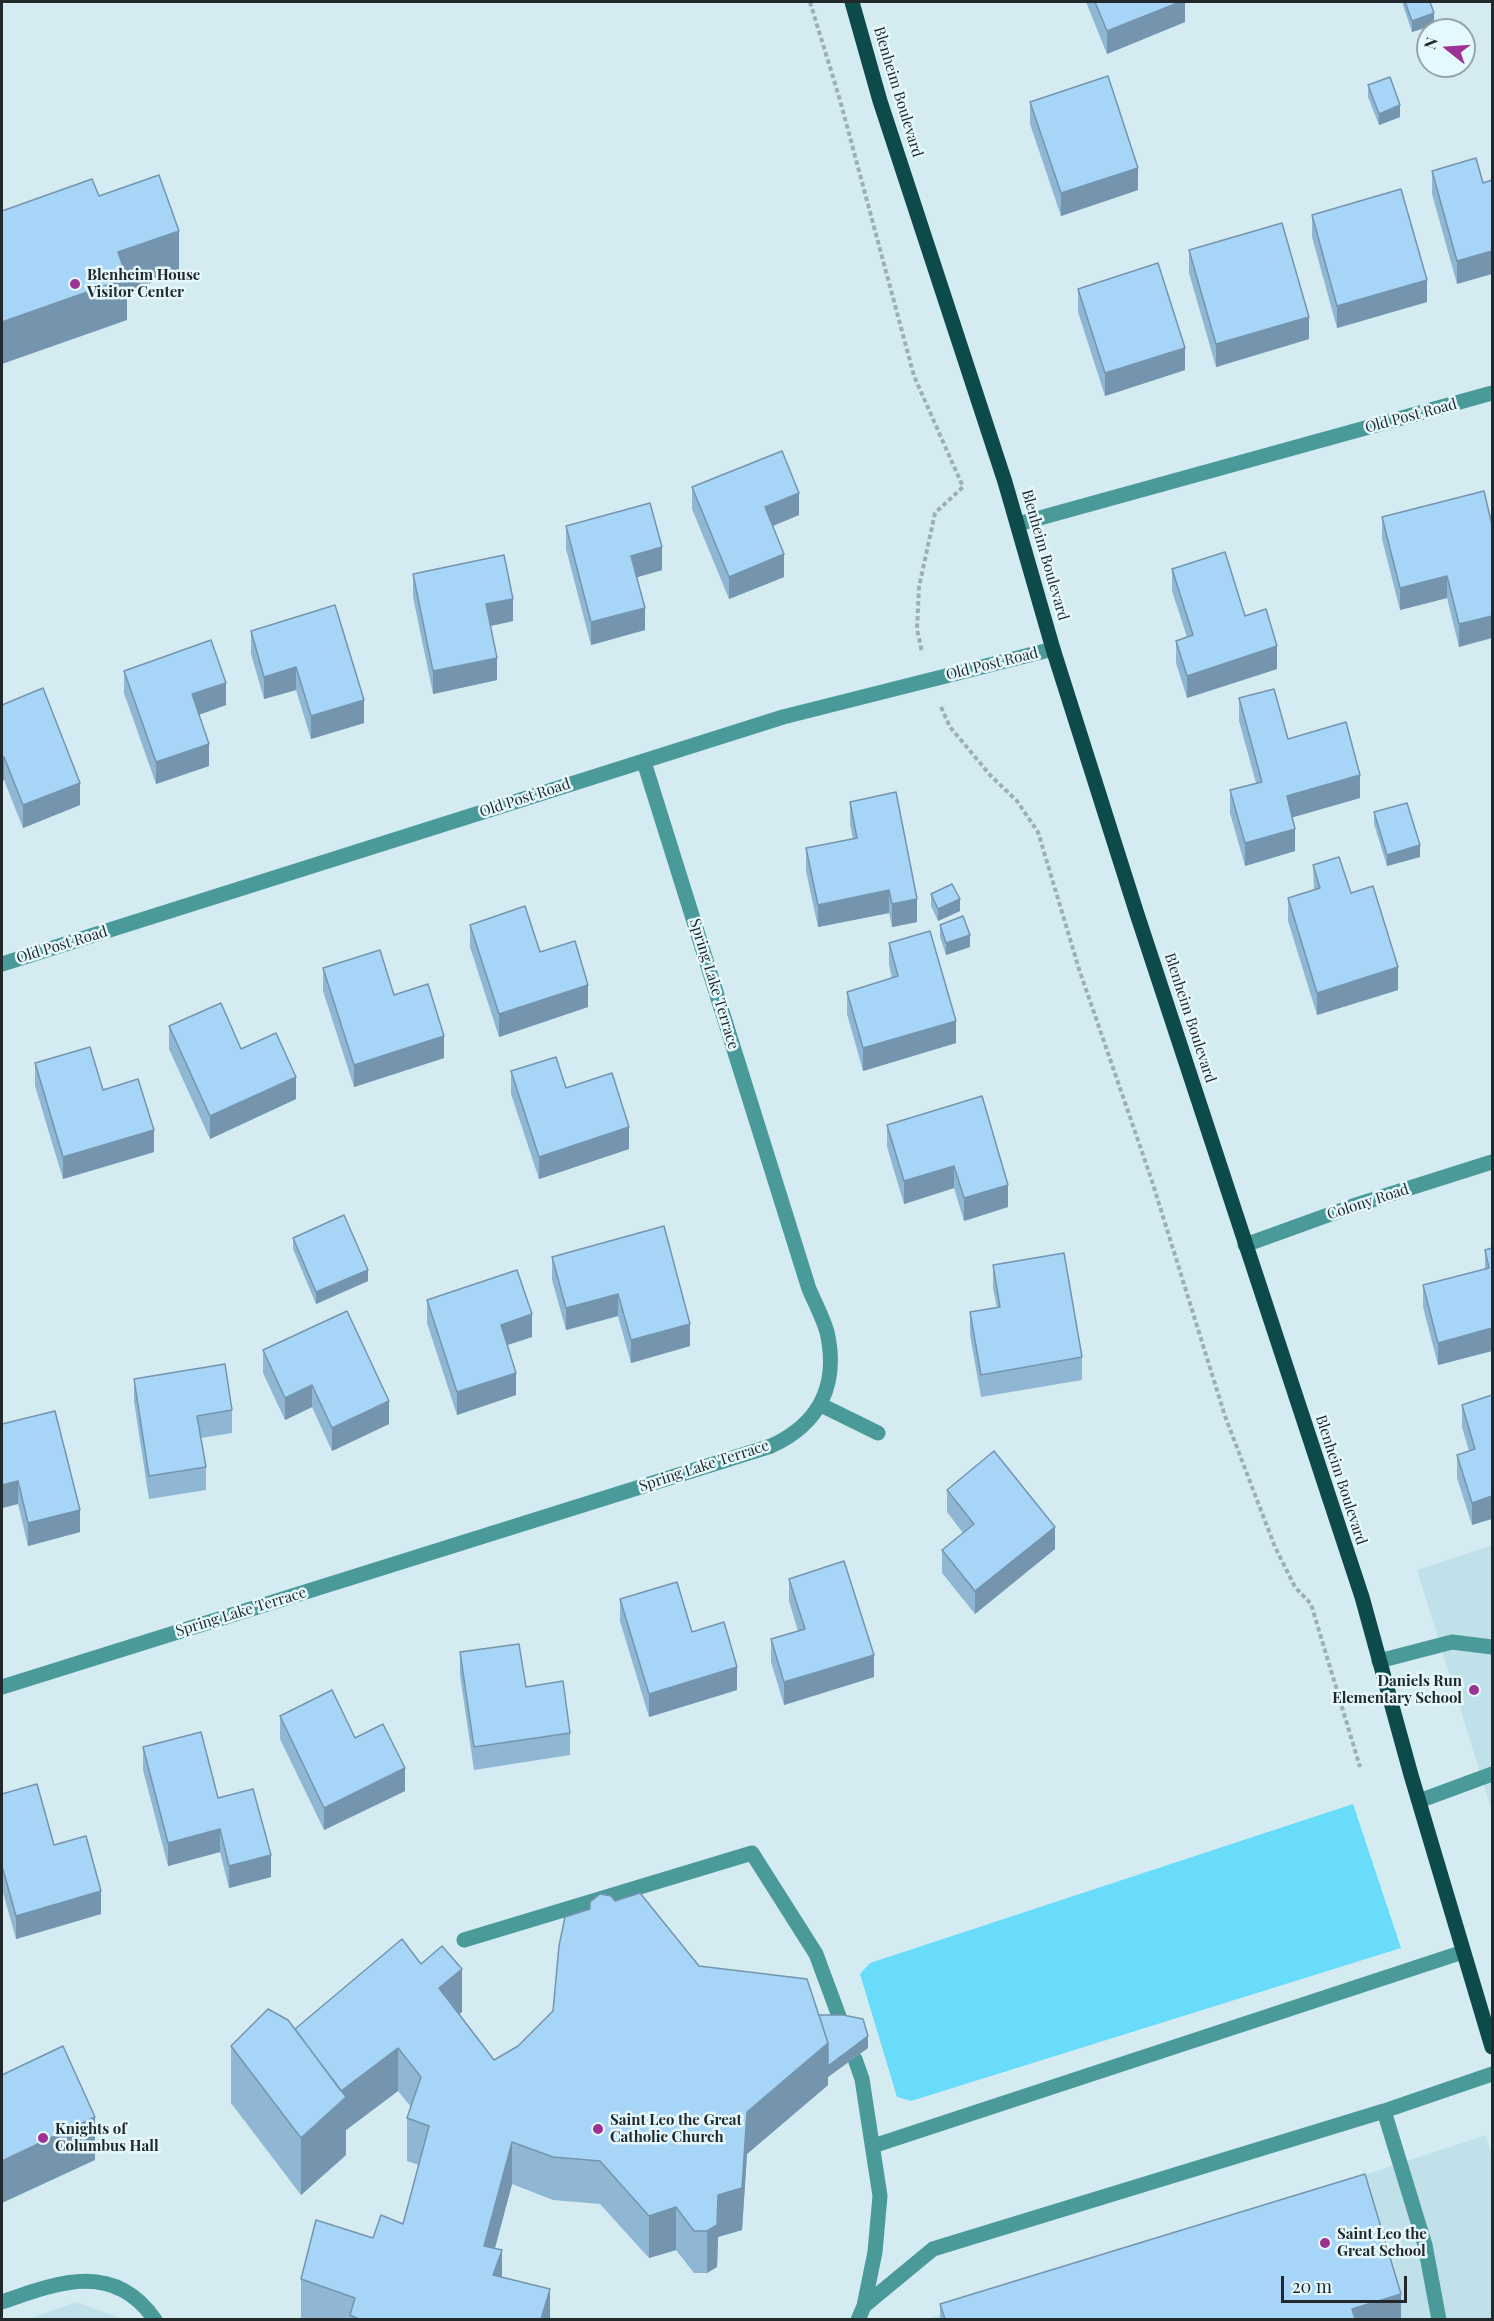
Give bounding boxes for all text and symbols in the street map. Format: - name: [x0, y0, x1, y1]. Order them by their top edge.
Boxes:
- north arrow: [1416, 18, 1476, 78]
- street label: Blenheim Boulevard: [870, 25, 926, 159]
- text: N: [1418, 35, 1442, 52]
- place label: Blenheim House Visitor Center: [87, 266, 200, 301]
- marker: Blenheim House Visitor Center: [68, 277, 82, 291]
- street label: Old Post Road: [1363, 395, 1459, 437]
- street label: Blenheim Boulevard: [1018, 487, 1072, 623]
- street label: Old Post Road: [944, 644, 1040, 684]
- street label: Old Post Road: [477, 775, 573, 821]
- street label: Spring Lake Terrace: [686, 916, 742, 1052]
- street label: Old Post Road: [14, 923, 110, 967]
- street label: Blenheim Boulevard: [1161, 951, 1219, 1085]
- street label: Colony Road: [1325, 1180, 1411, 1224]
- street label: Blenheim Boulevard: [1312, 1413, 1370, 1547]
- street label: Spring Lake Terrace: [637, 1436, 771, 1496]
- street label: Spring Lake Terrace: [173, 1584, 309, 1640]
- place label: Daniels Run Elementary School: [1332, 1672, 1462, 1707]
- marker: Daniels Run Elementary School: [1467, 1683, 1481, 1697]
- place label: Saint Leo the Great Catholic Church: [610, 2111, 742, 2146]
- place label: Knights of Columbus Hall: [55, 2120, 159, 2155]
- marker: Saint Leo the Great Catholic Church: [591, 2122, 605, 2136]
- marker: Knights of Columbus Hall: [36, 2131, 50, 2145]
- place label: Saint Leo the Great School: [1337, 2225, 1427, 2260]
- marker: Saint Leo the Great School: [1318, 2236, 1332, 2250]
- scale bar: [1284, 2264, 1410, 2302]
- text: 20 m: [1292, 2274, 1332, 2298]

